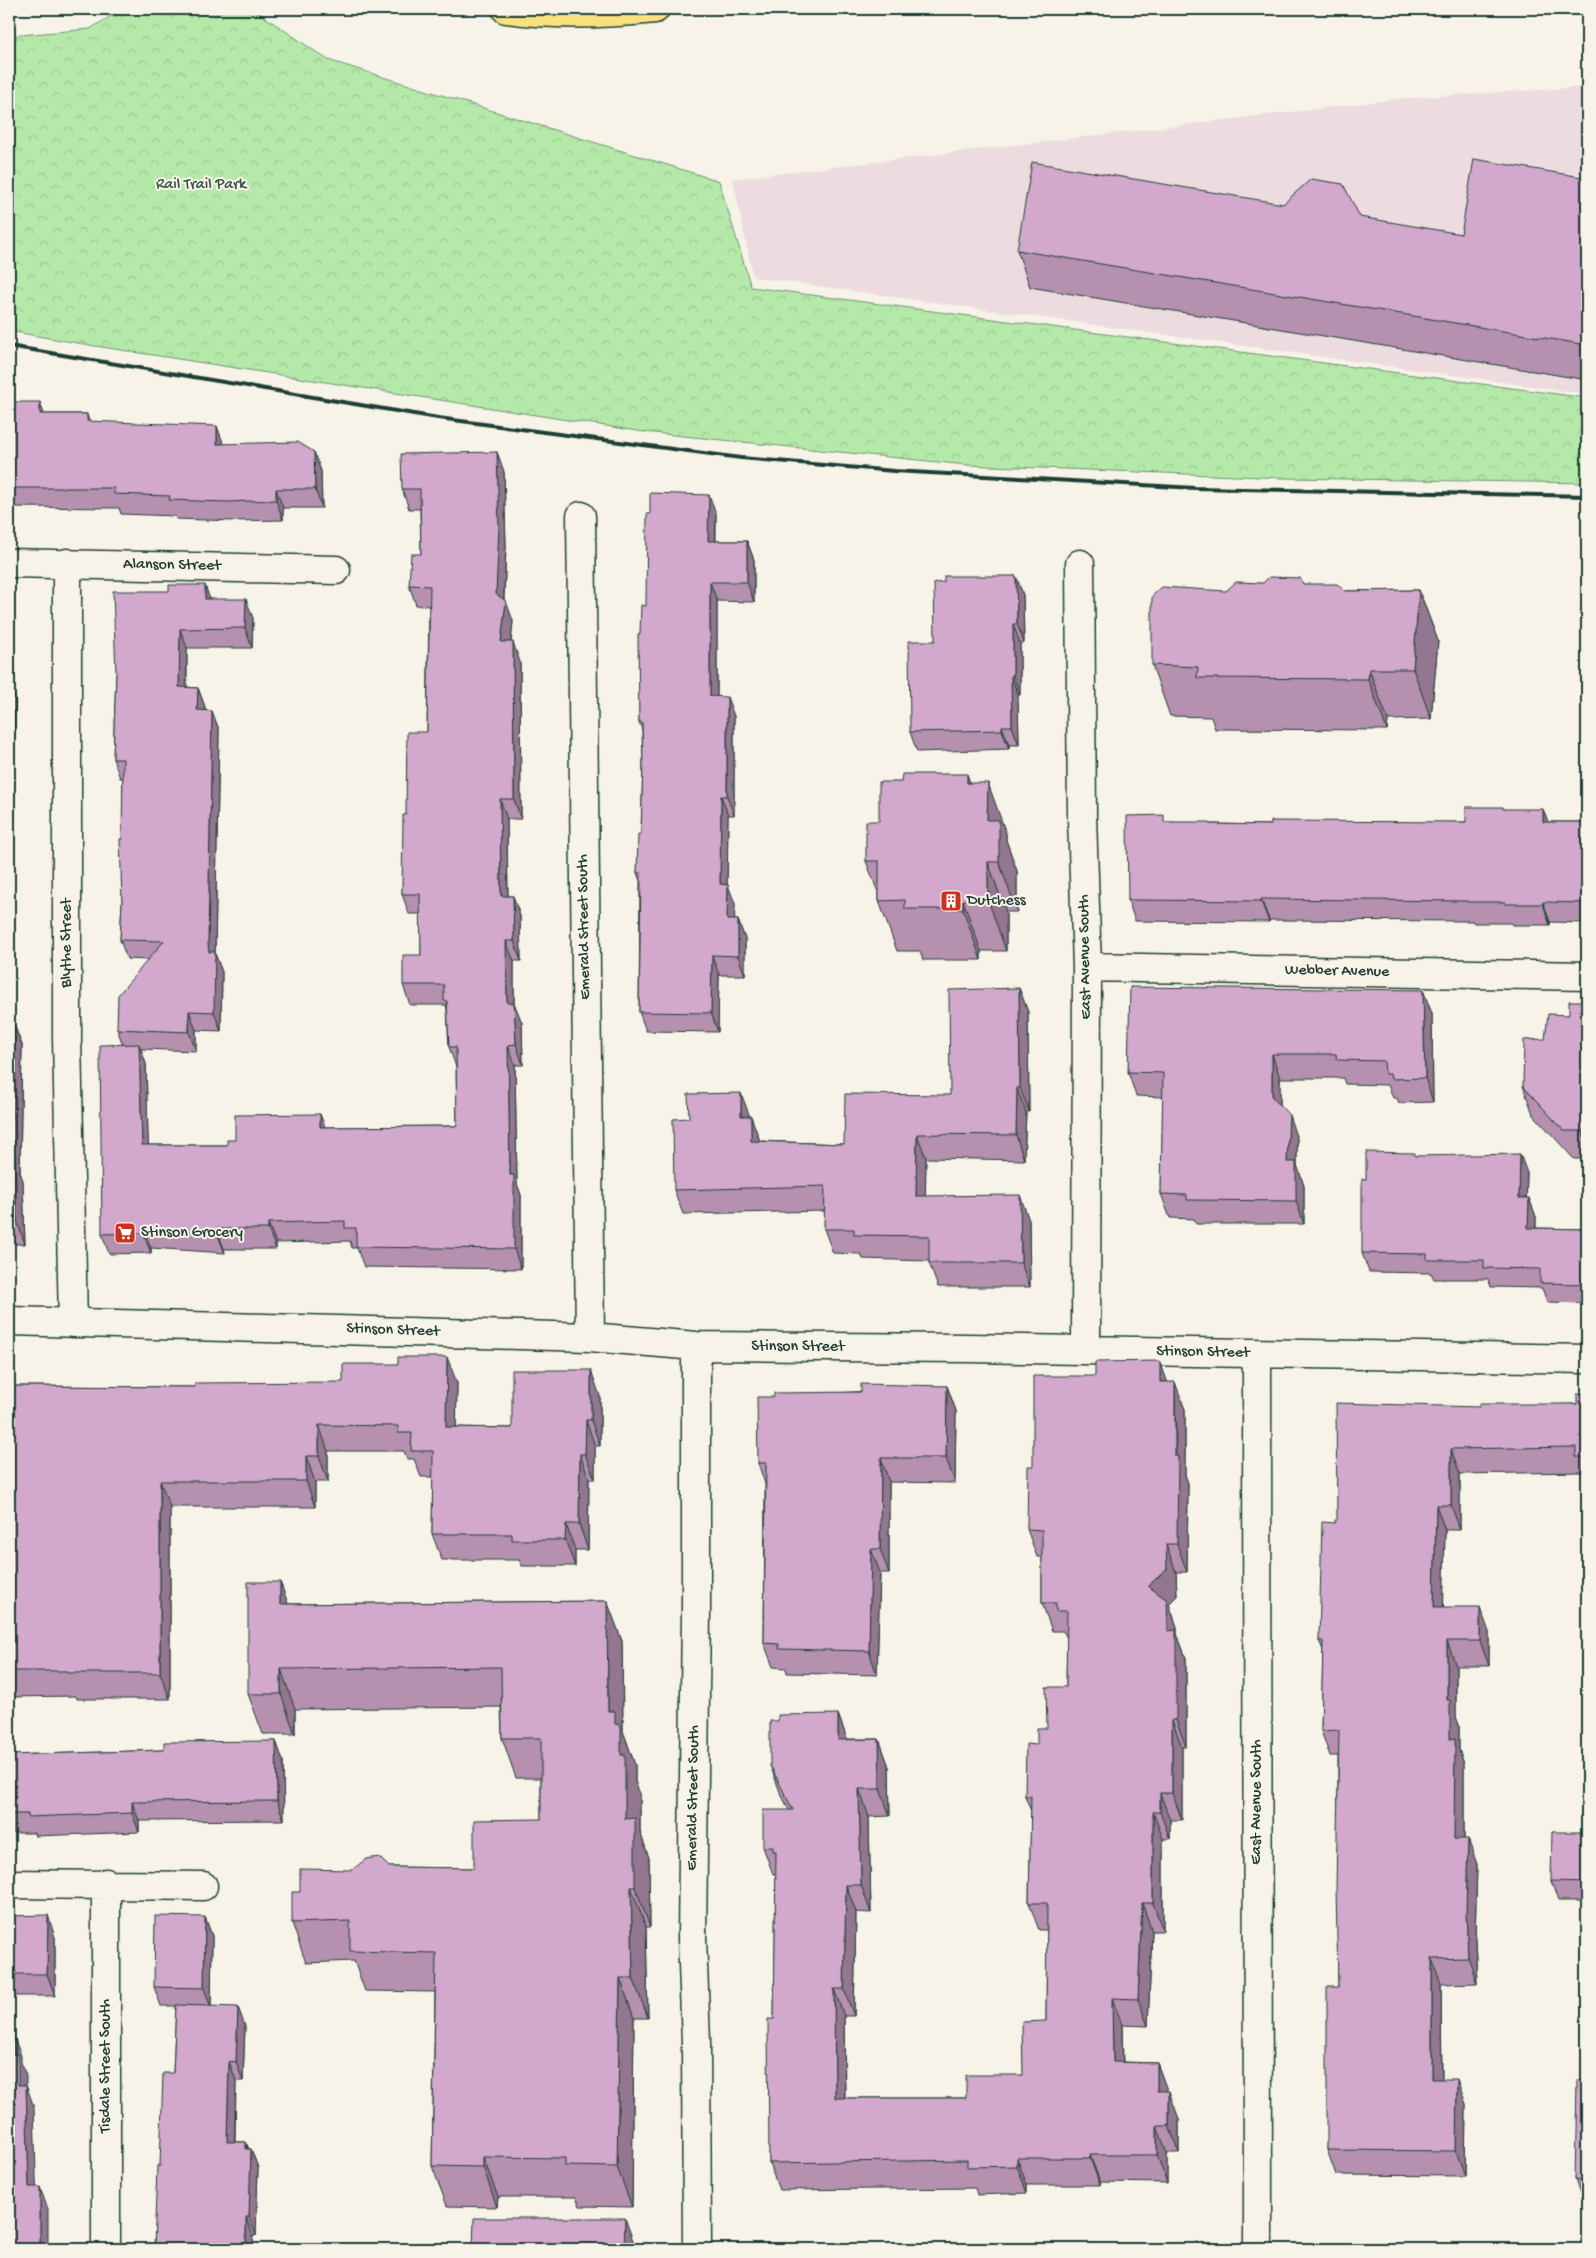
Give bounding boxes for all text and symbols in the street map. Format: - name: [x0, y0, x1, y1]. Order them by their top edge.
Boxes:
- park label: Rail Trail Park: [156, 176, 248, 195]
- street label: Alanson Street: [123, 556, 222, 576]
- street label: Emerald Street South: [574, 854, 596, 1000]
- building icon: Dutchess: [939, 889, 963, 913]
- place label: Dutchess: [966, 892, 1027, 911]
- street label: East Avenue South: [1075, 894, 1097, 1020]
- street label: Blythe Street: [58, 897, 77, 989]
- street label: Webber Avenue: [1285, 962, 1390, 982]
- supermarket icon: Stinson Grocery: [113, 1221, 137, 1245]
- place label: Stinson Grocery: [141, 1224, 243, 1243]
- street label: Stinson Street: [346, 1320, 441, 1342]
- street label: Stinson Street: [751, 1338, 846, 1357]
- street label: Stinson Street: [1156, 1343, 1251, 1363]
- street label: Emerald Street South: [683, 1725, 705, 1871]
- street label: East Avenue South: [1248, 1739, 1267, 1865]
- street label: Tisdale Street South: [97, 1999, 116, 2134]

